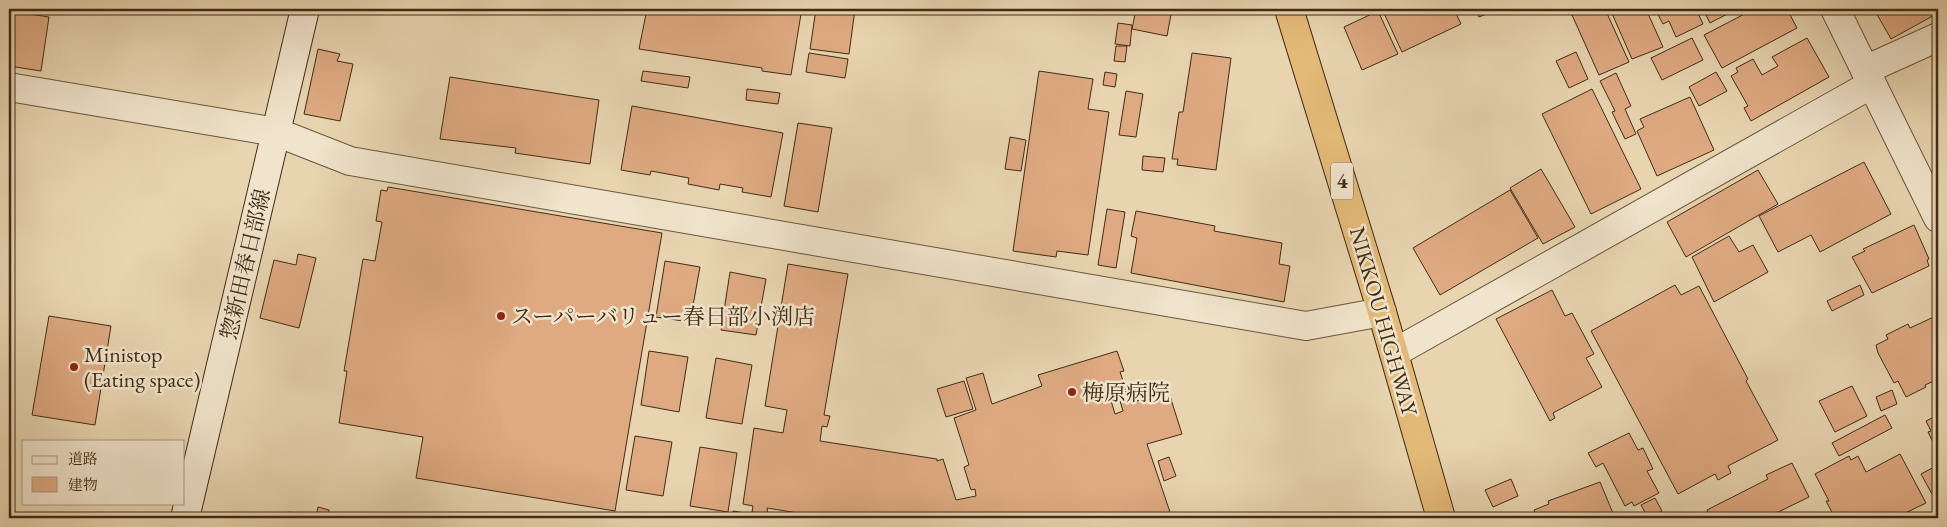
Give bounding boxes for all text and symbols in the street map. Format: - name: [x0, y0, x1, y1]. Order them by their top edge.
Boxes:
- road number: 4: [1331, 162, 1353, 200]
- street label: 惣新田春日部線: [214, 186, 277, 342]
- street label: NIKKOU HIGHWAY: [1343, 223, 1425, 420]
- place label: スーパーバリュー春日部小渕店: [511, 302, 815, 331]
- marker: スーパーバリュー春日部小渕店: [495, 310, 507, 322]
- place label: Ministop (Eating space): [84, 340, 200, 394]
- marker: Ministop (Eating space): [68, 361, 80, 373]
- place label: 梅原病院: [1082, 378, 1170, 407]
- marker: 梅原病院: [1066, 386, 1078, 398]
- legend: [22, 440, 185, 504]
- text: 道路: [68, 449, 98, 468]
- text: 建物: [68, 475, 98, 494]

